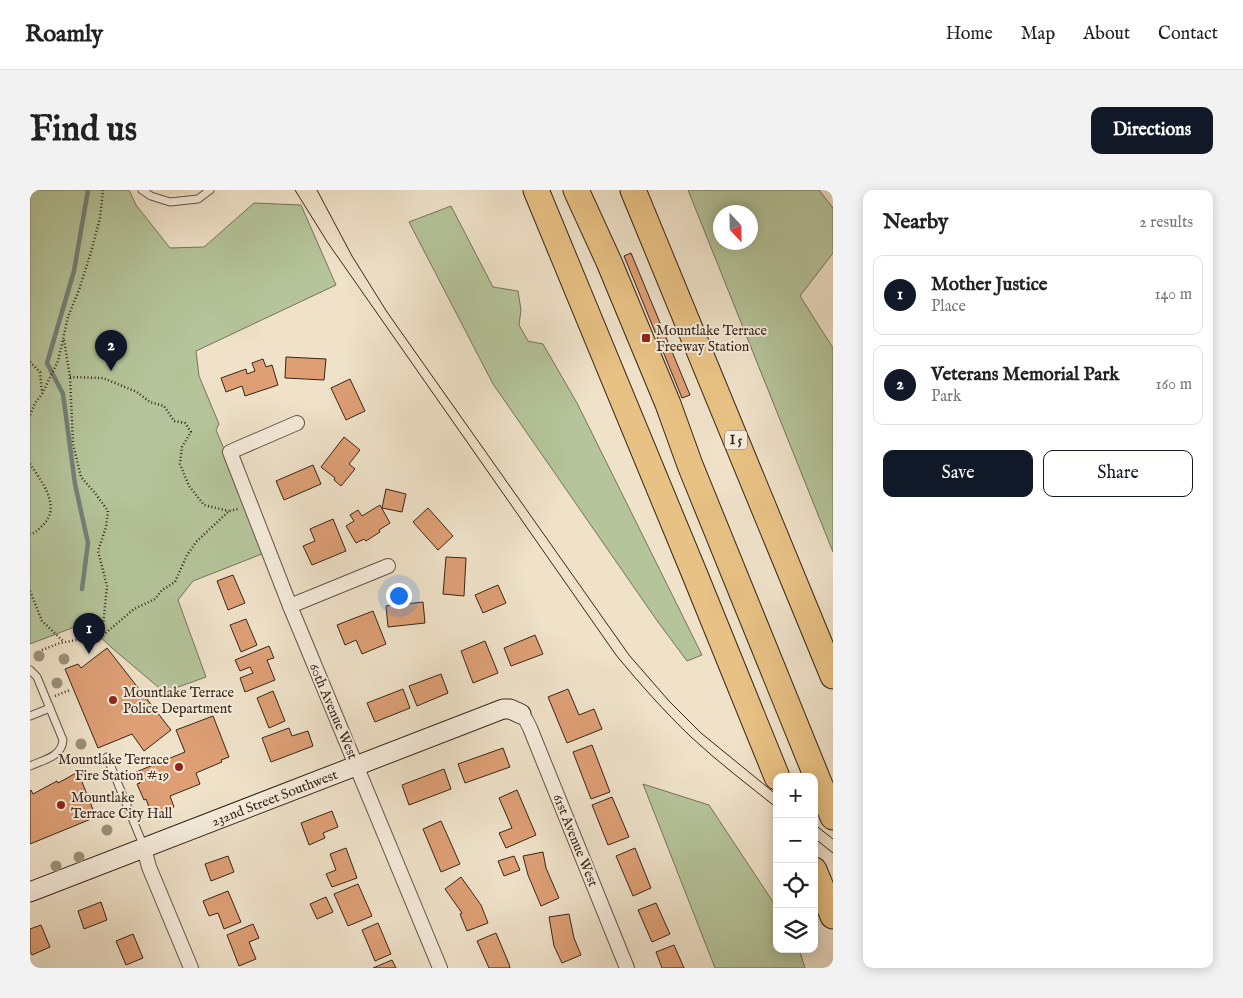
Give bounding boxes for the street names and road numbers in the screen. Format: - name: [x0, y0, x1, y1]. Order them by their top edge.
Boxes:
- road number: I 5: [725, 430, 747, 450]
- street label: 60th Avenue West: [305, 661, 362, 762]
- street label: 232nd Street Southwest: [209, 766, 340, 831]
- street label: 61st Avenue West: [548, 791, 602, 890]

